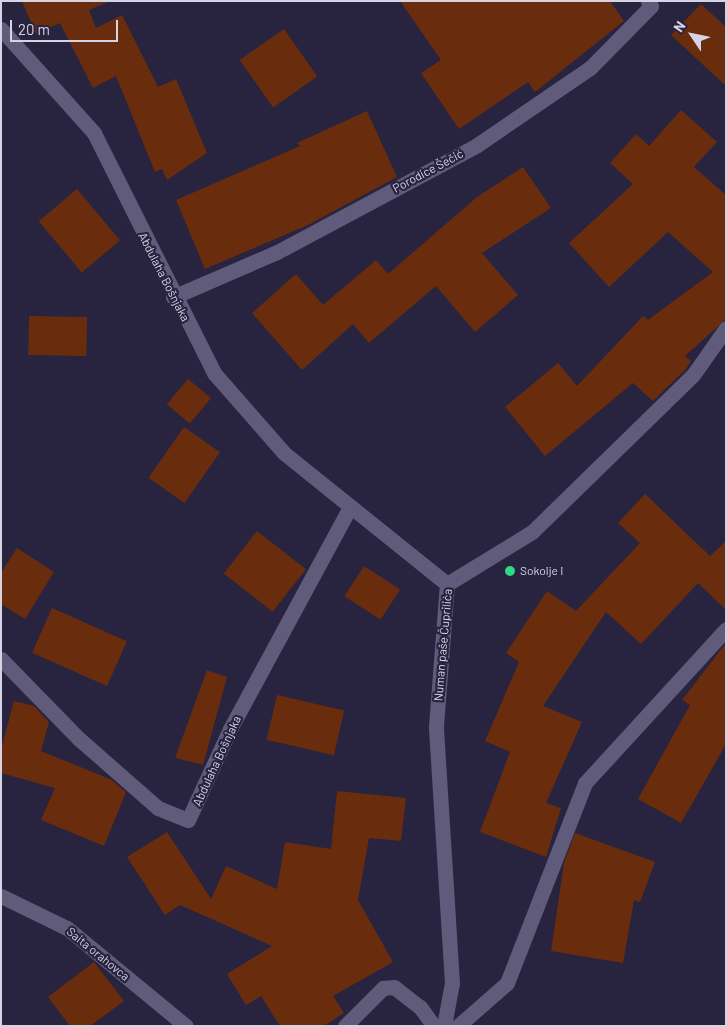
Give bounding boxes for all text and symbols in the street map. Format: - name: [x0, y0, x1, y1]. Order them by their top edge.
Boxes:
- scale bar: [12, 10, 120, 42]
- north arrow: [667, 10, 717, 60]
- text: N: [669, 18, 689, 35]
- text: 20 m: [18, 20, 50, 38]
- street label: Porodice Šečić: [390, 146, 466, 196]
- street label: Abdulaha Bošnjaka: [135, 230, 193, 324]
- place label: Sokolje I: [520, 564, 563, 578]
- marker: Sokolje I: [504, 565, 516, 577]
- street label: Numan paše Čuprilića: [431, 588, 455, 702]
- street label: Abdulaha Bošnjaka: [190, 714, 244, 808]
- street label: Saita orahovca: [64, 924, 132, 984]

